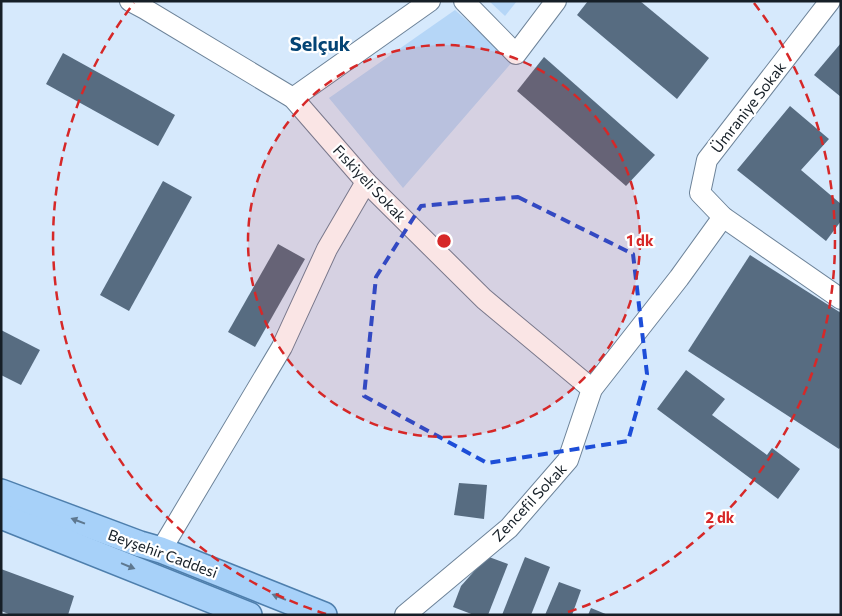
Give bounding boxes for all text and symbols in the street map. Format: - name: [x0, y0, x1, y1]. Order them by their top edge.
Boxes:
- district label: Selçuk: [290, 31, 351, 55]
- street label: Ümraniye Sokak: [707, 58, 789, 156]
- street label: Fıskiyeli Sokak: [330, 141, 410, 225]
- text: 1 dk: [626, 231, 654, 249]
- centre of rings: [435, 232, 453, 250]
- street label: Zencefil Sokak: [488, 459, 570, 545]
- text: 2 dk: [706, 508, 735, 526]
- one-way arrow: [70, 517, 85, 525]
- street label: Beyşehir Caddesi: [106, 525, 220, 581]
- one-way arrow: [121, 563, 135, 571]
- one-way arrow: [271, 593, 286, 601]

